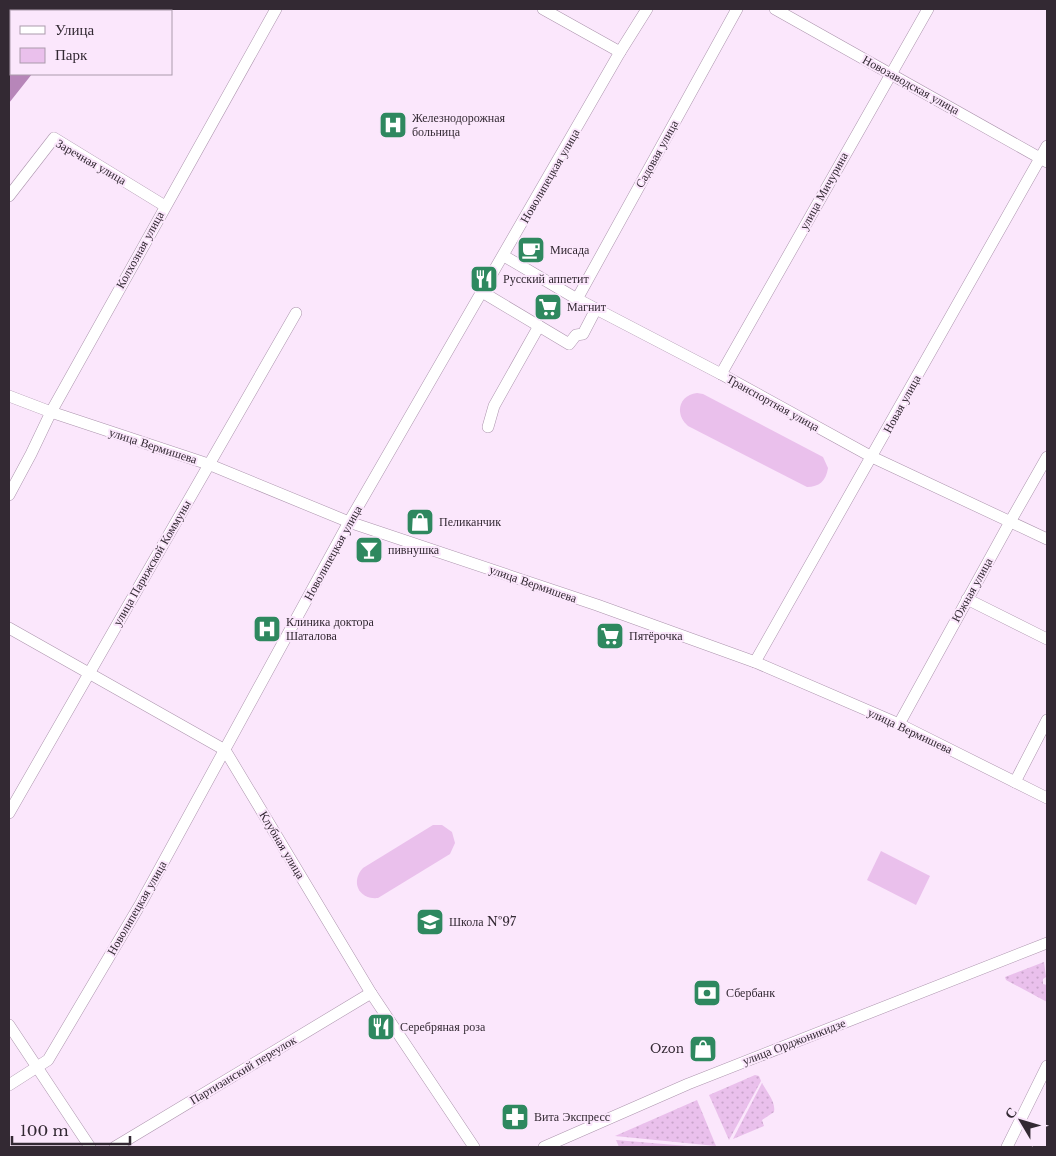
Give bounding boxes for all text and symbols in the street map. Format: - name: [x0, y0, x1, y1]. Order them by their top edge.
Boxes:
- legend: [10, 10, 172, 75]
- text: Улица: [55, 20, 94, 39]
- text: Парк: [55, 45, 88, 64]
- street label: Новозаводская улица: [860, 52, 963, 118]
- hospital icon: Железнодорожная больница: [378, 110, 408, 140]
- place label: Железнодорожная больница: [412, 110, 506, 139]
- street label: Садовая улица: [632, 117, 682, 190]
- street label: Новолипецкая улица: [517, 125, 583, 226]
- street label: Заречная улица: [53, 135, 130, 188]
- street label: улица Мичурина: [796, 149, 851, 232]
- street label: Колхозная улица: [112, 208, 167, 291]
- cafe icon: Мисада: [516, 235, 546, 265]
- place label: Мисада: [550, 242, 590, 257]
- restaurant icon: Русский аппетит: [469, 264, 499, 294]
- place label: Русский аппетит: [503, 271, 589, 286]
- supermarket icon: Магнит: [533, 292, 563, 322]
- place label: Магнит: [567, 299, 607, 314]
- street label: Транспортная улица: [724, 371, 823, 435]
- street label: Новая улица: [879, 372, 924, 435]
- street label: улица Вермишева: [107, 424, 200, 467]
- street label: улица Парижской Коммуны: [109, 497, 194, 628]
- street label: Новолипецкая улица: [300, 502, 365, 603]
- shop icon: Пеликанчик: [405, 507, 435, 537]
- place label: Пеликанчик: [439, 514, 501, 529]
- bar icon: пивнушка: [354, 535, 384, 565]
- place label: пивнушка: [388, 542, 440, 557]
- street label: Южная улица: [948, 554, 996, 624]
- street label: улица Вермишева: [487, 562, 580, 606]
- hospital icon: Клиника доктора Шаталова: [252, 614, 282, 644]
- place label: Клиника доктора Шаталова: [286, 614, 375, 643]
- supermarket icon: Пятёрочка: [595, 621, 625, 651]
- place label: Пятёрочка: [629, 628, 683, 643]
- street label: улица Вермишева: [866, 704, 956, 757]
- street label: Клубная улица: [256, 808, 309, 882]
- street label: Новолипецкая улица: [104, 857, 170, 958]
- school or university icon: Школа №97: [415, 907, 445, 937]
- place label: Школа №97: [449, 914, 517, 929]
- bank icon: Сбербанк: [692, 978, 722, 1008]
- place label: Сбербанк: [726, 985, 775, 1000]
- restaurant icon: Серебряная роза: [366, 1012, 396, 1042]
- street label: улица Орджоникидзе: [740, 1015, 847, 1068]
- place label: Серебряная роза: [400, 1019, 486, 1034]
- street label: Партизанский переулок: [187, 1032, 299, 1107]
- shop icon: Ozon: [688, 1034, 718, 1064]
- place label: Ozon: [650, 1041, 684, 1056]
- north arrow: [996, 1096, 1046, 1146]
- pharmacy icon: Вита Экспресс: [500, 1102, 530, 1132]
- text: С: [1001, 1103, 1021, 1123]
- place label: Вита Экспресс: [534, 1109, 610, 1124]
- scale bar: [12, 1114, 130, 1146]
- text: 100 m: [20, 1121, 69, 1140]

